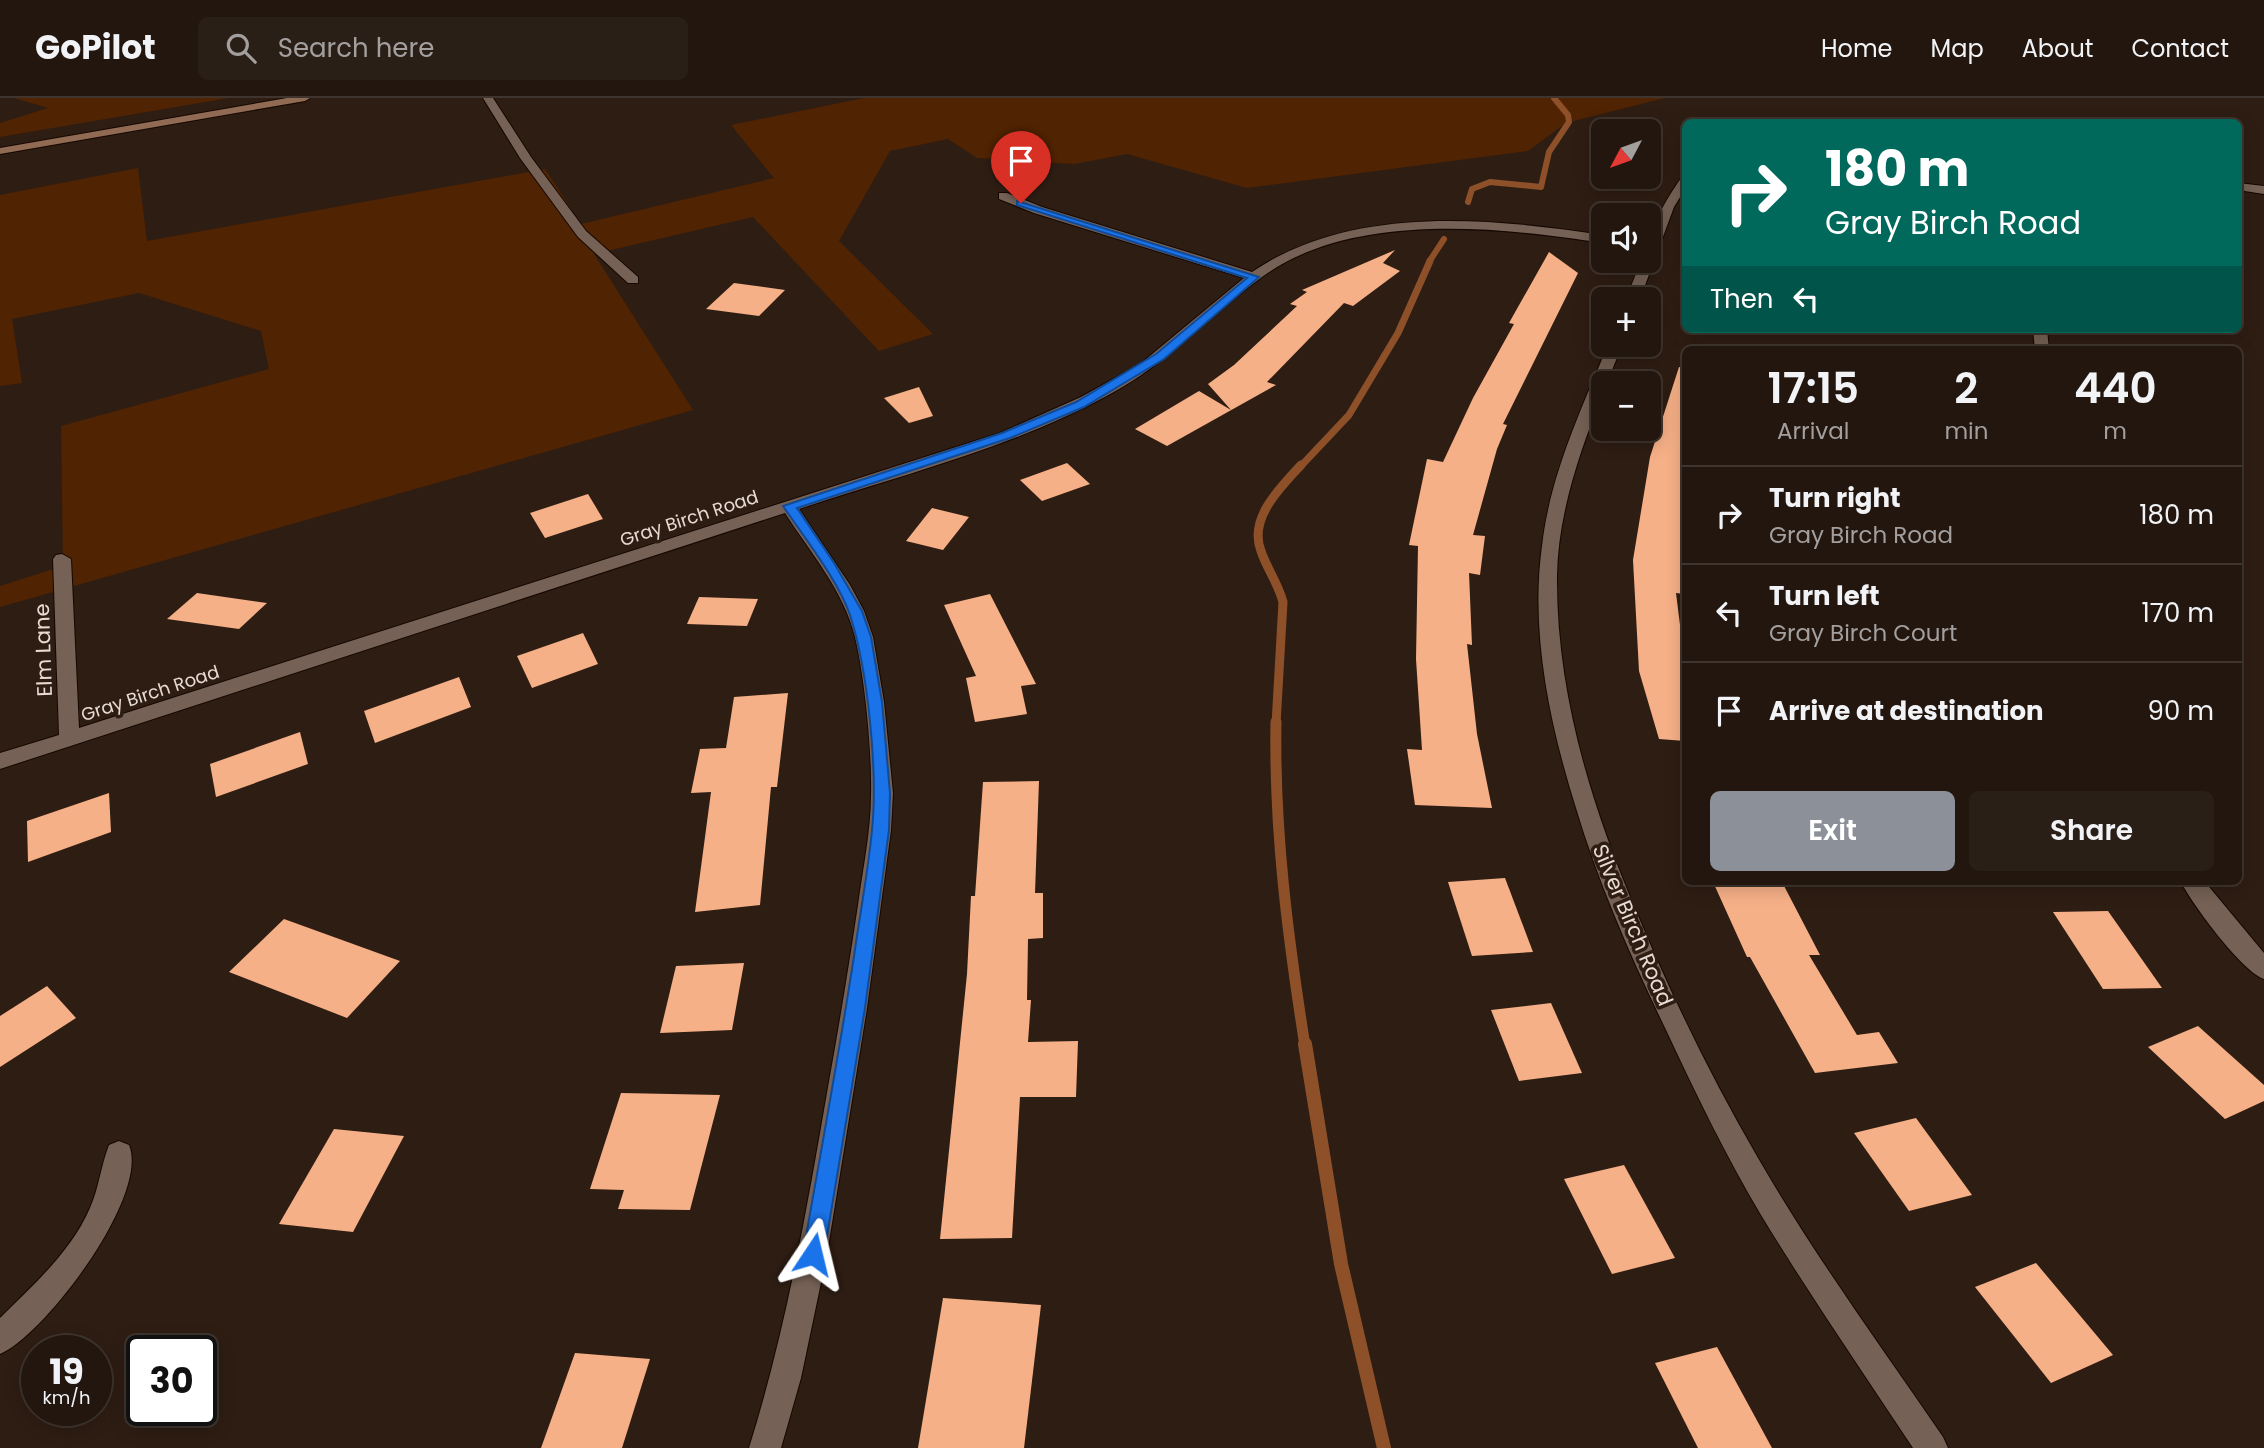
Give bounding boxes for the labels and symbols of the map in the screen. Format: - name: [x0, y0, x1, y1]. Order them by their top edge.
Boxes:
- north arrow: [1591, 119, 1661, 189]
- pin: [991, 131, 1051, 203]
- street label: Gray Birch Road: [617, 484, 761, 552]
- street label: Elm Lane: [27, 603, 59, 697]
- street label: Gray Birch Road: [78, 659, 222, 727]
- street label: Silver Birch Road: [1586, 840, 1680, 1010]
- position arrow: [776, 1217, 850, 1291]
- speed limit sign: 30: [126, 1335, 217, 1426]

